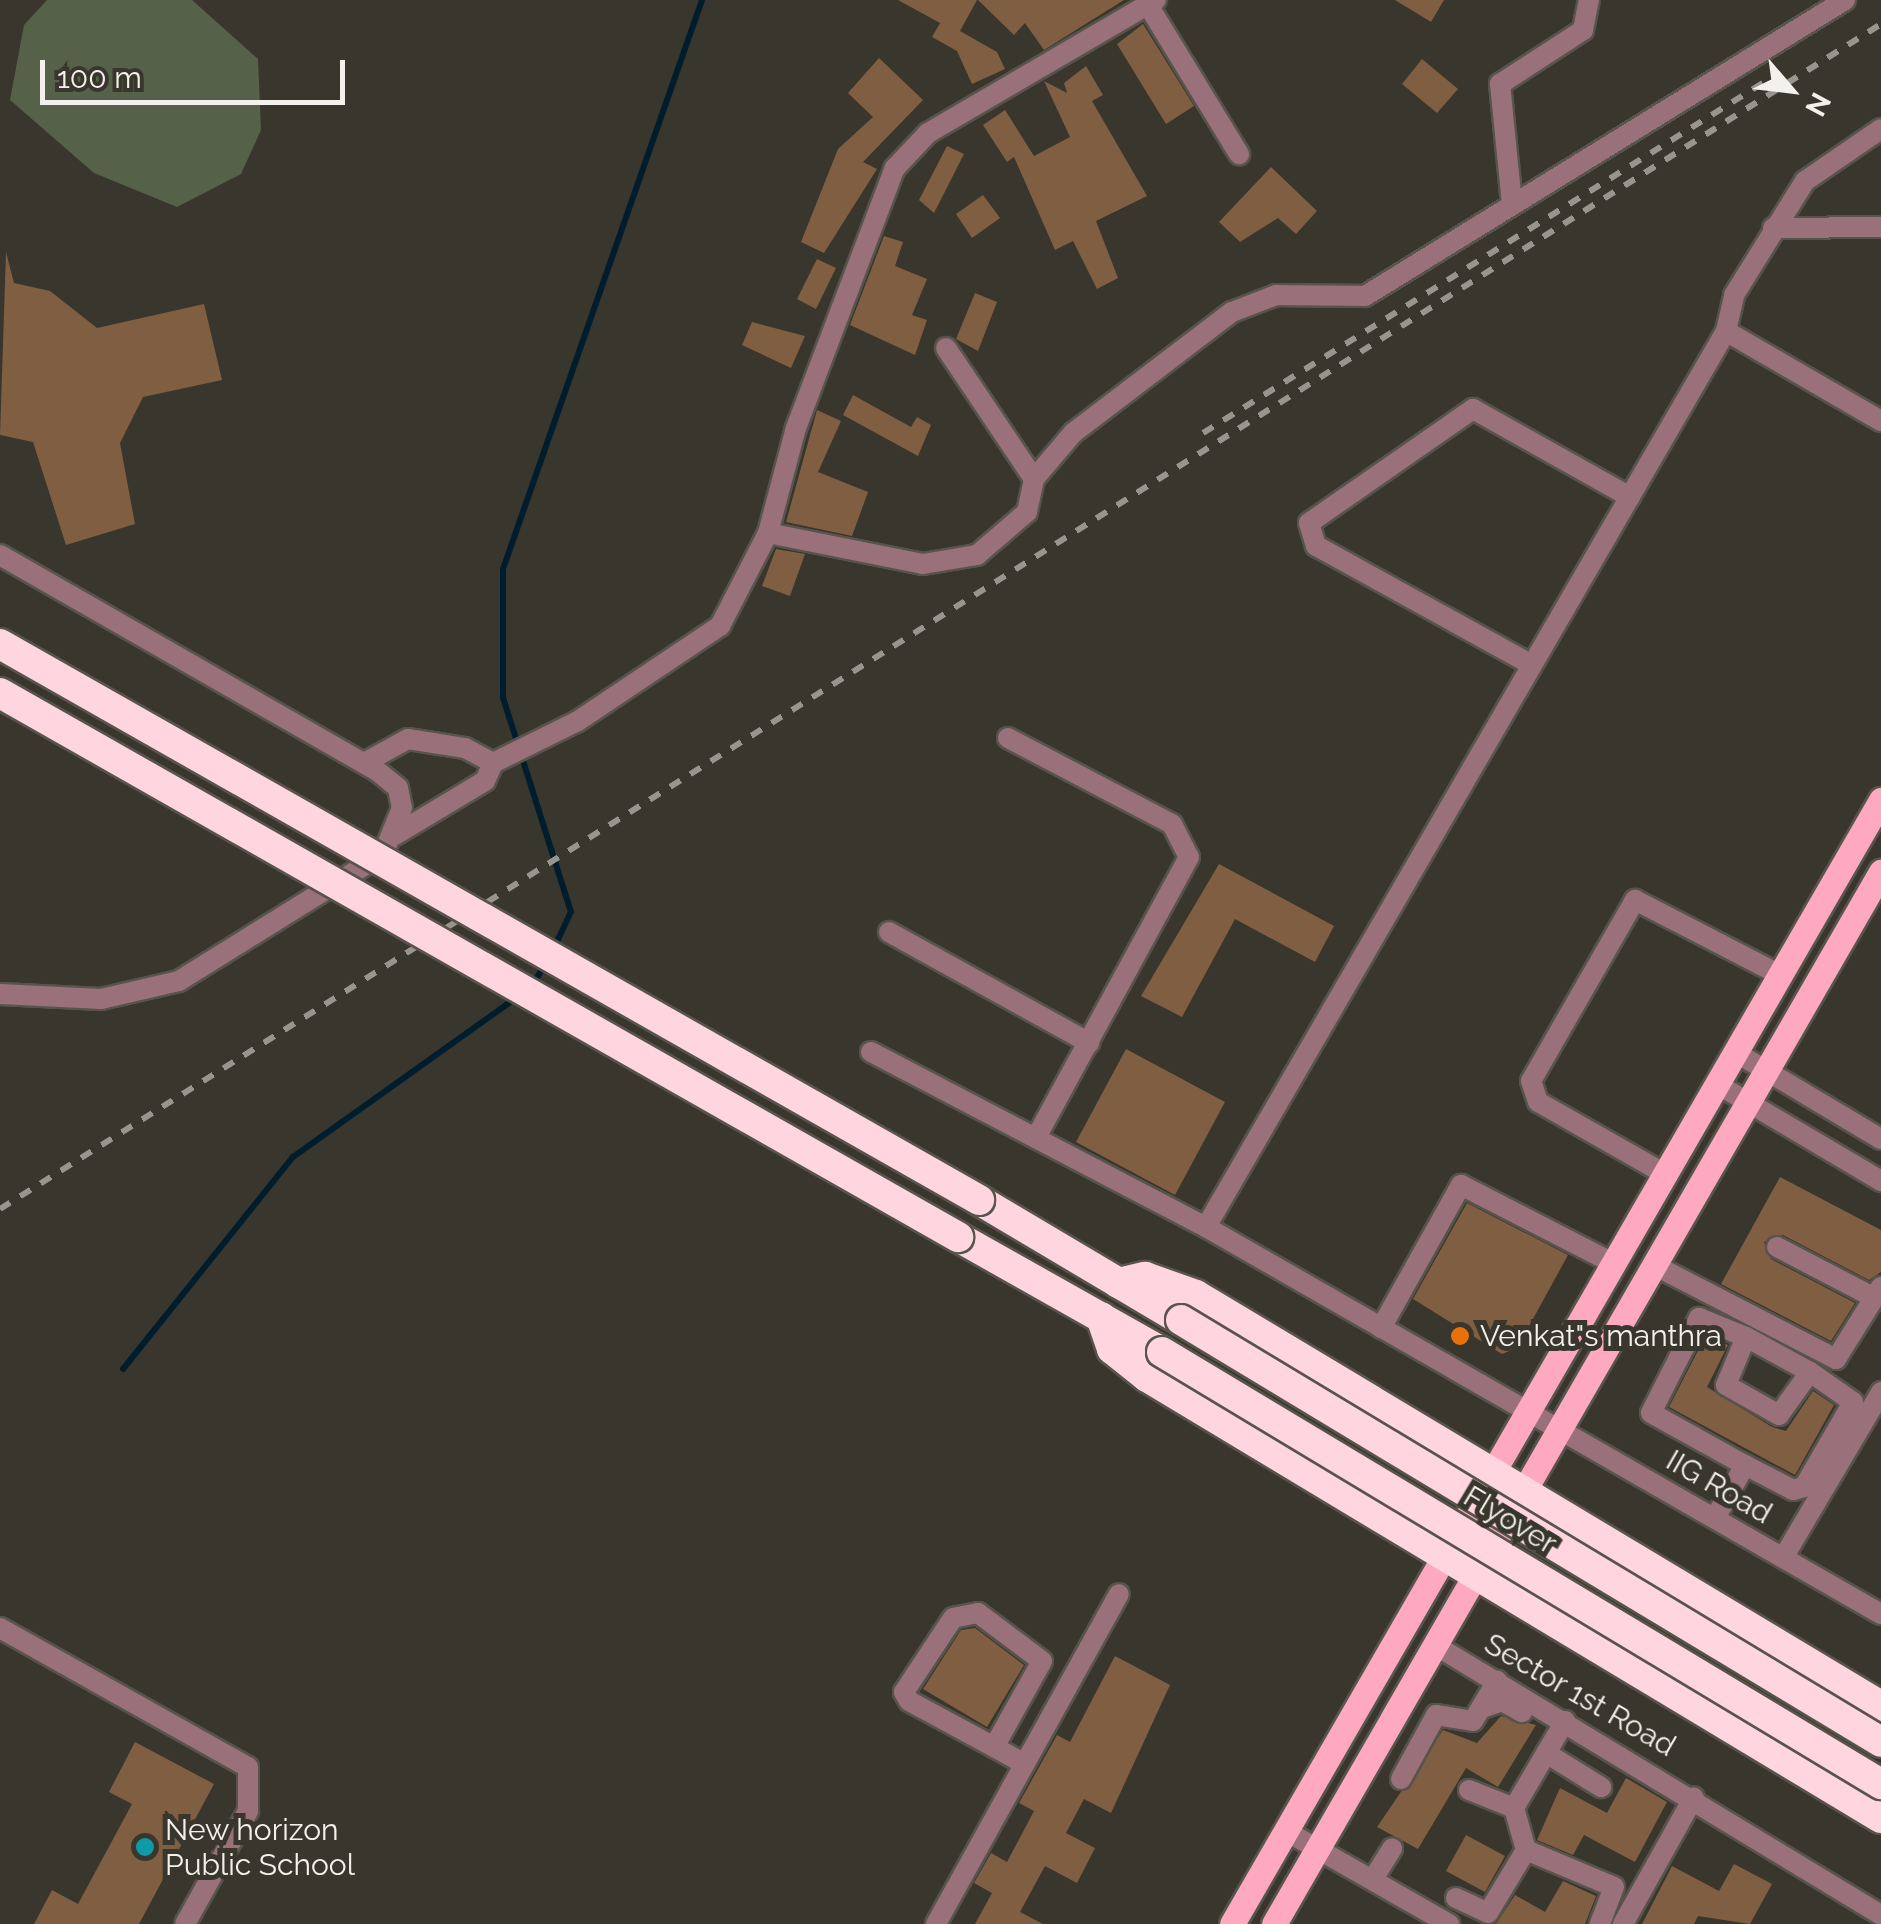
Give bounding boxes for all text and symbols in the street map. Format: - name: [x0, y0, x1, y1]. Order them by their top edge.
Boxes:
- scale bar: [45, 40, 350, 102]
- north arrow: [1741, 40, 1841, 140]
- text: 100 m: [57, 60, 142, 95]
- text: N: [1798, 87, 1838, 122]
- place label: Venkat"s manthra: [1480, 1318, 1722, 1354]
- marker: Venkat"s manthra: [1449, 1325, 1471, 1347]
- street label: IIG Road: [1660, 1442, 1778, 1532]
- street label: Flyover: [1457, 1478, 1563, 1562]
- street label: Sector 1st Road: [1478, 1626, 1682, 1764]
- place label: New horizon Public School: [165, 1812, 355, 1882]
- marker: New horizon Public School: [134, 1836, 156, 1858]

